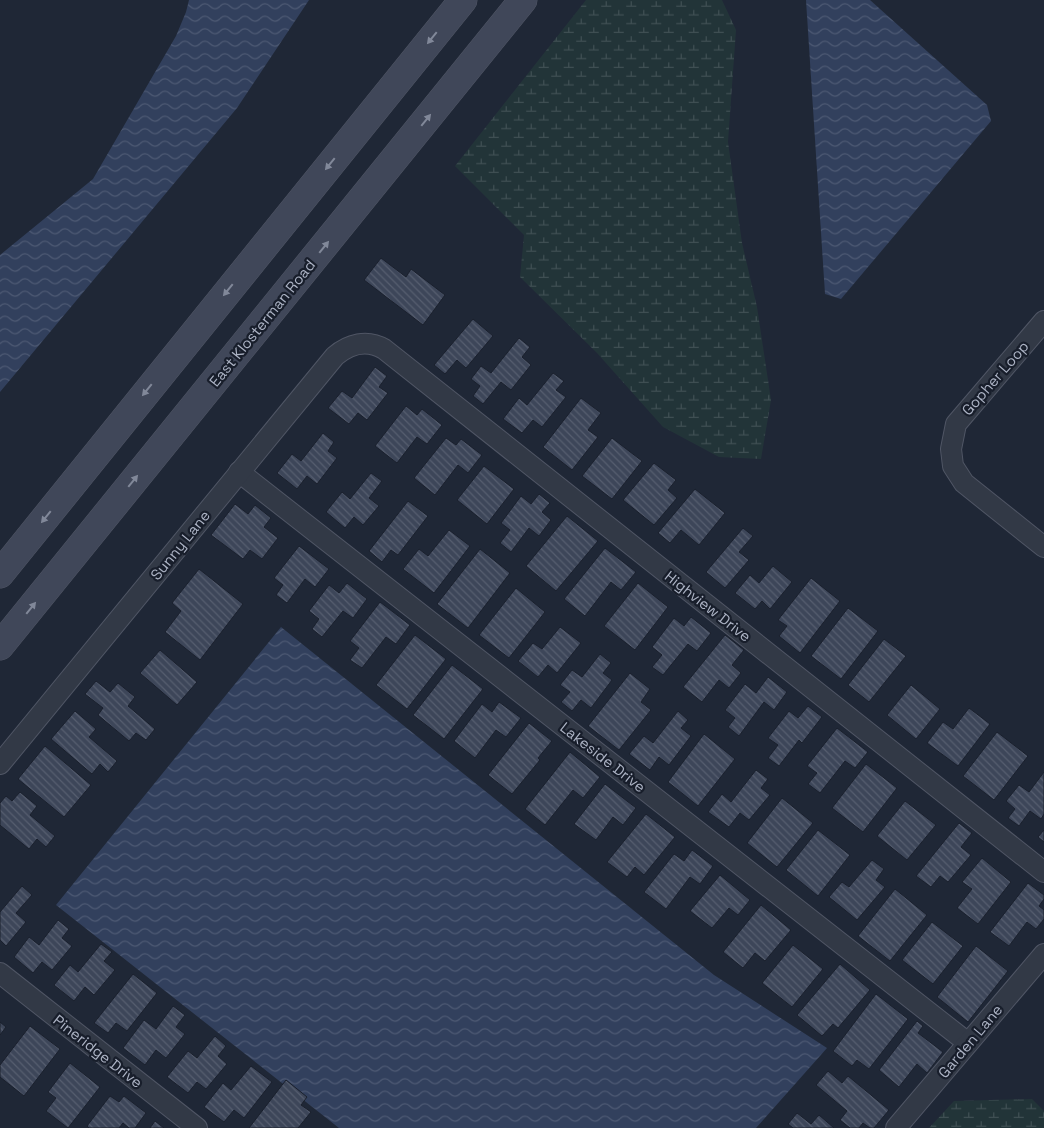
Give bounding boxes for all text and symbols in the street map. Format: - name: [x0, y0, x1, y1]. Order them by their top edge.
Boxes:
- one-way arrow: [427, 31, 438, 44]
- one-way arrow: [420, 114, 431, 127]
- one-way arrow: [325, 157, 336, 170]
- one-way arrow: [318, 240, 329, 253]
- street label: East Klosterman Road: [205, 256, 319, 390]
- one-way arrow: [222, 284, 233, 297]
- street label: Gopher Loop: [957, 337, 1033, 419]
- one-way arrow: [142, 383, 153, 396]
- one-way arrow: [128, 475, 139, 488]
- street label: Sunny Lane: [146, 506, 214, 584]
- one-way arrow: [40, 510, 51, 523]
- street label: Highview Drive: [661, 566, 755, 646]
- one-way arrow: [25, 601, 36, 614]
- street label: Lakeside Drive: [556, 718, 650, 796]
- street label: Garden Lane: [934, 1000, 1006, 1082]
- street label: Pineridge Drive: [50, 1010, 147, 1092]

